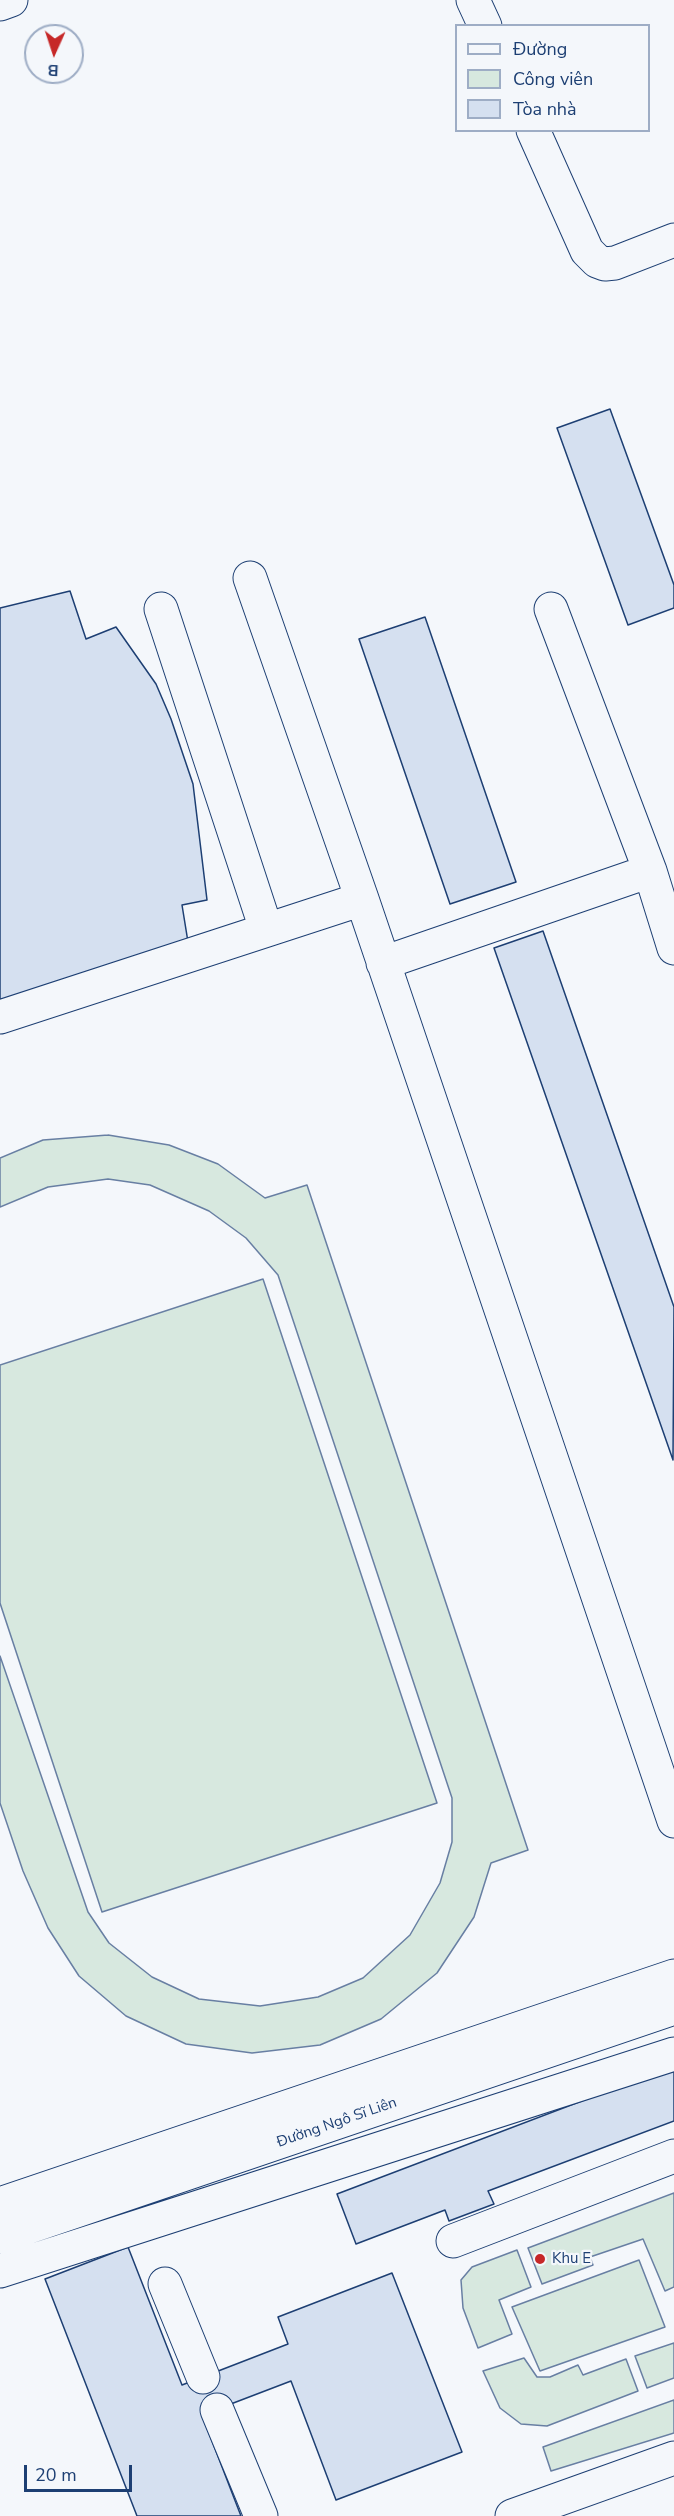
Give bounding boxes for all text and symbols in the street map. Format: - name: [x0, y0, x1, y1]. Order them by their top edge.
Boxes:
- north arrow: [24, 24, 84, 84]
- legend: [455, 24, 650, 132]
- text: Đường: [513, 37, 567, 61]
- text: B: [47, 59, 59, 81]
- text: Công viên: [513, 67, 593, 91]
- text: Tòa nhà: [513, 97, 577, 121]
- street label: Đường Ngô Sĩ Liên: [275, 2094, 399, 2152]
- place label: Khu E: [552, 2250, 591, 2268]
- marker: Khu E: [533, 2252, 547, 2266]
- scale bar: [27, 2453, 135, 2491]
- text: 20 m: [35, 2463, 77, 2487]

